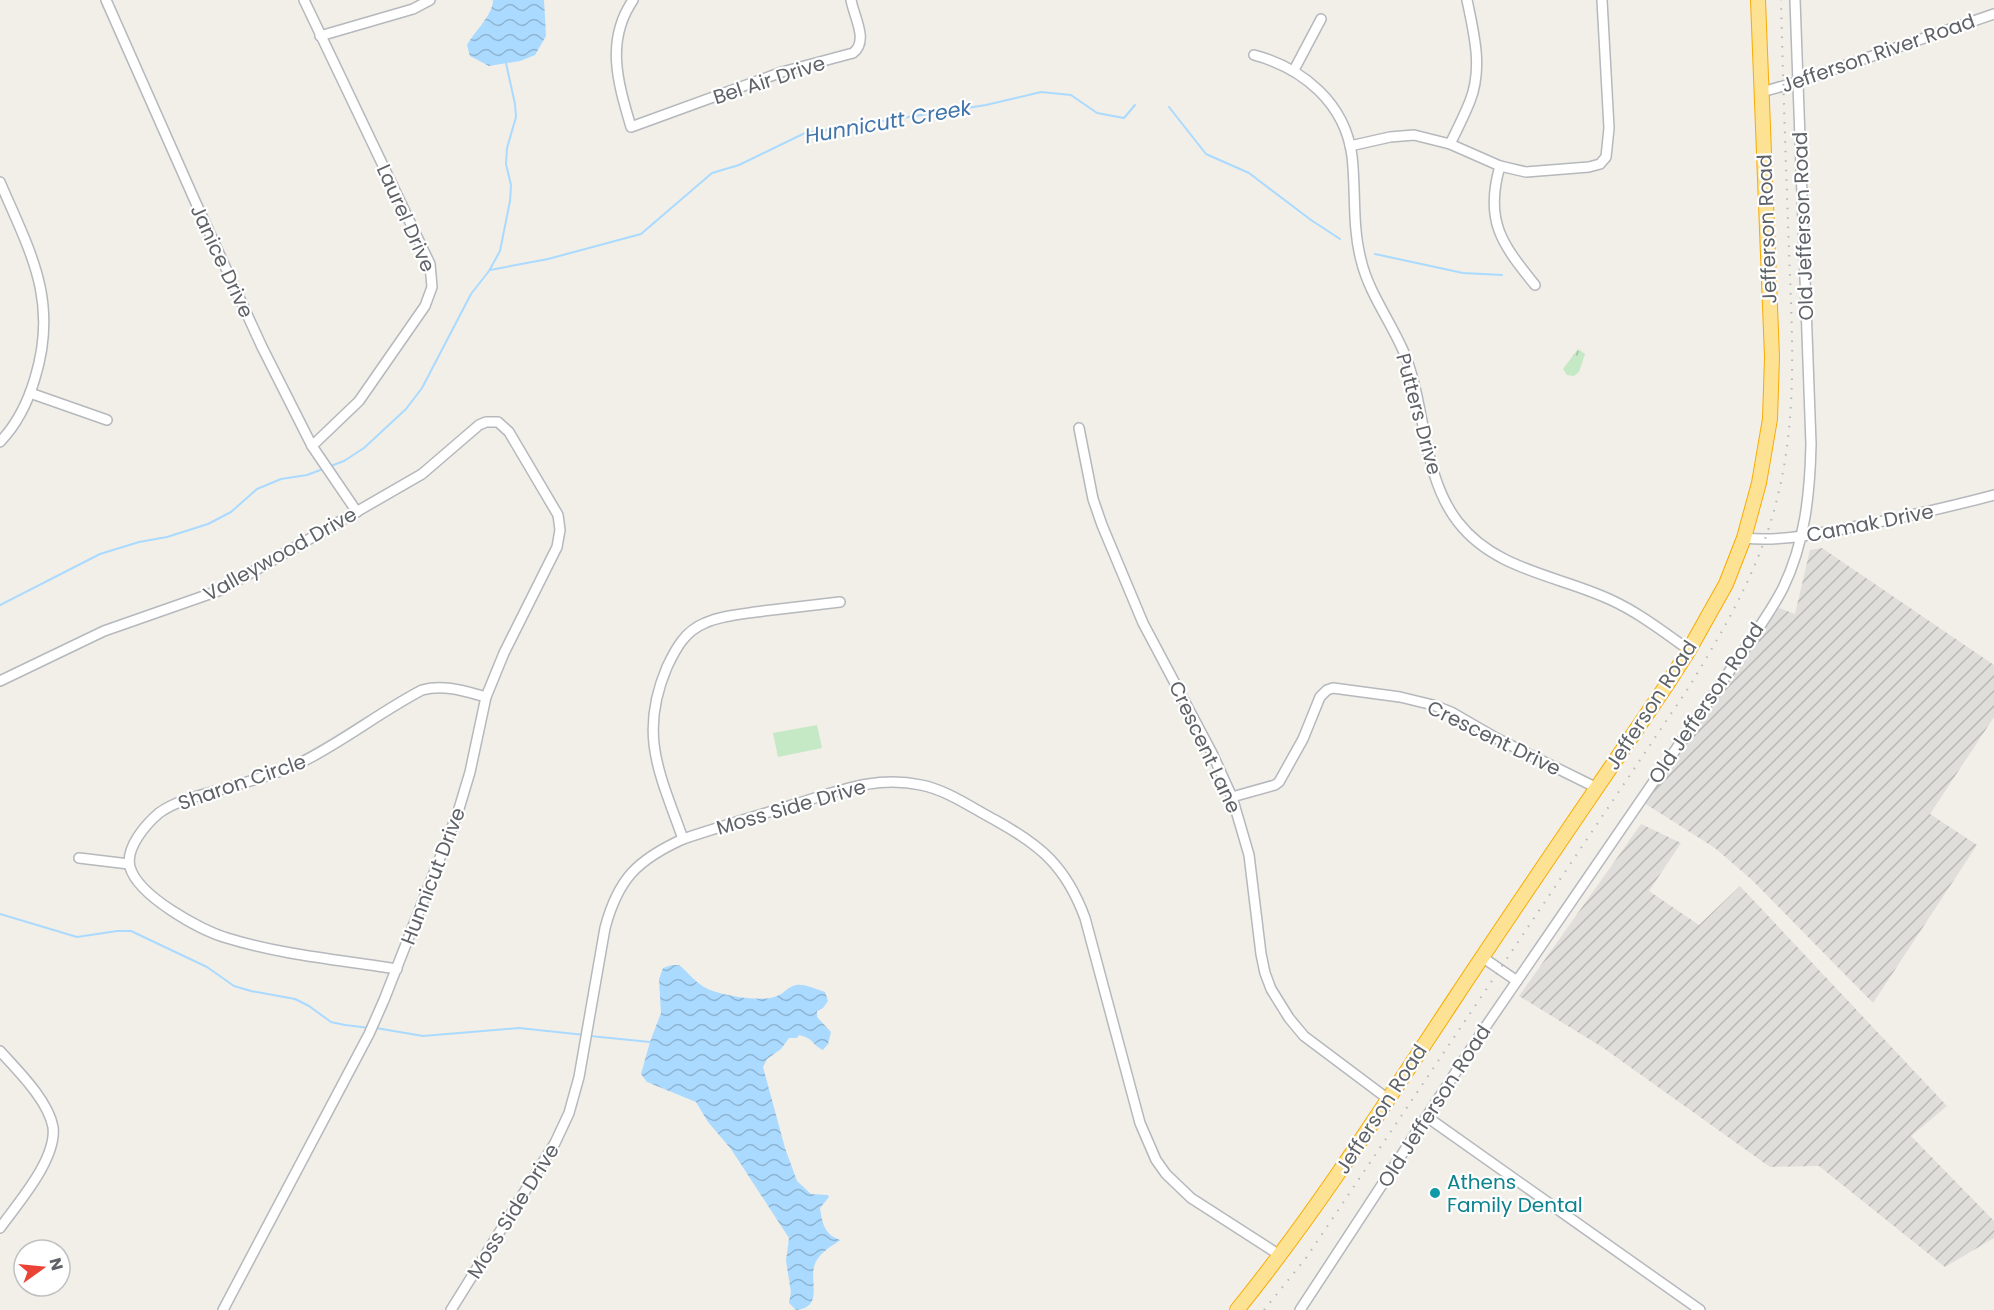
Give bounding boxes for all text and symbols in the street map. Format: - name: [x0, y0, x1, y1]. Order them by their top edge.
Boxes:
- street label: Jefferson River Road: [1778, 7, 1978, 99]
- street label: Bel Air Drive: [709, 49, 829, 111]
- water label: Hunnicutt Creek: [802, 92, 975, 150]
- street label: Old Jefferson Road: [1786, 131, 1820, 321]
- street label: Jefferson Road: [1750, 154, 1784, 304]
- street label: Laurel Drive: [370, 160, 442, 276]
- street label: Janice Drive: [184, 200, 260, 322]
- street label: Putters Drive: [1389, 350, 1449, 478]
- street label: Camak Drive: [1804, 497, 1936, 549]
- street label: Valleywood Drive: [198, 500, 362, 608]
- street label: Old Jefferson Road: [1643, 618, 1769, 788]
- street label: Jefferson Road: [1600, 636, 1702, 774]
- street label: Crescent Lane: [1162, 676, 1248, 818]
- street label: Crescent Drive: [1422, 693, 1566, 783]
- street label: Sharon Circle: [174, 747, 310, 817]
- street label: Moss Side Drive: [713, 772, 869, 842]
- street label: Hunnicut Drive: [394, 803, 472, 949]
- street label: Old Jefferson Road: [1372, 1020, 1496, 1192]
- street label: Jefferson Road: [1330, 1040, 1432, 1178]
- street label: Moss Side Drive: [460, 1138, 566, 1284]
- place label: Athens Family Dental: [1447, 1168, 1583, 1219]
- marker: Athens Family Dental: [1428, 1186, 1442, 1200]
- north arrow: [12, 1238, 72, 1298]
- text: N: [43, 1255, 69, 1273]

